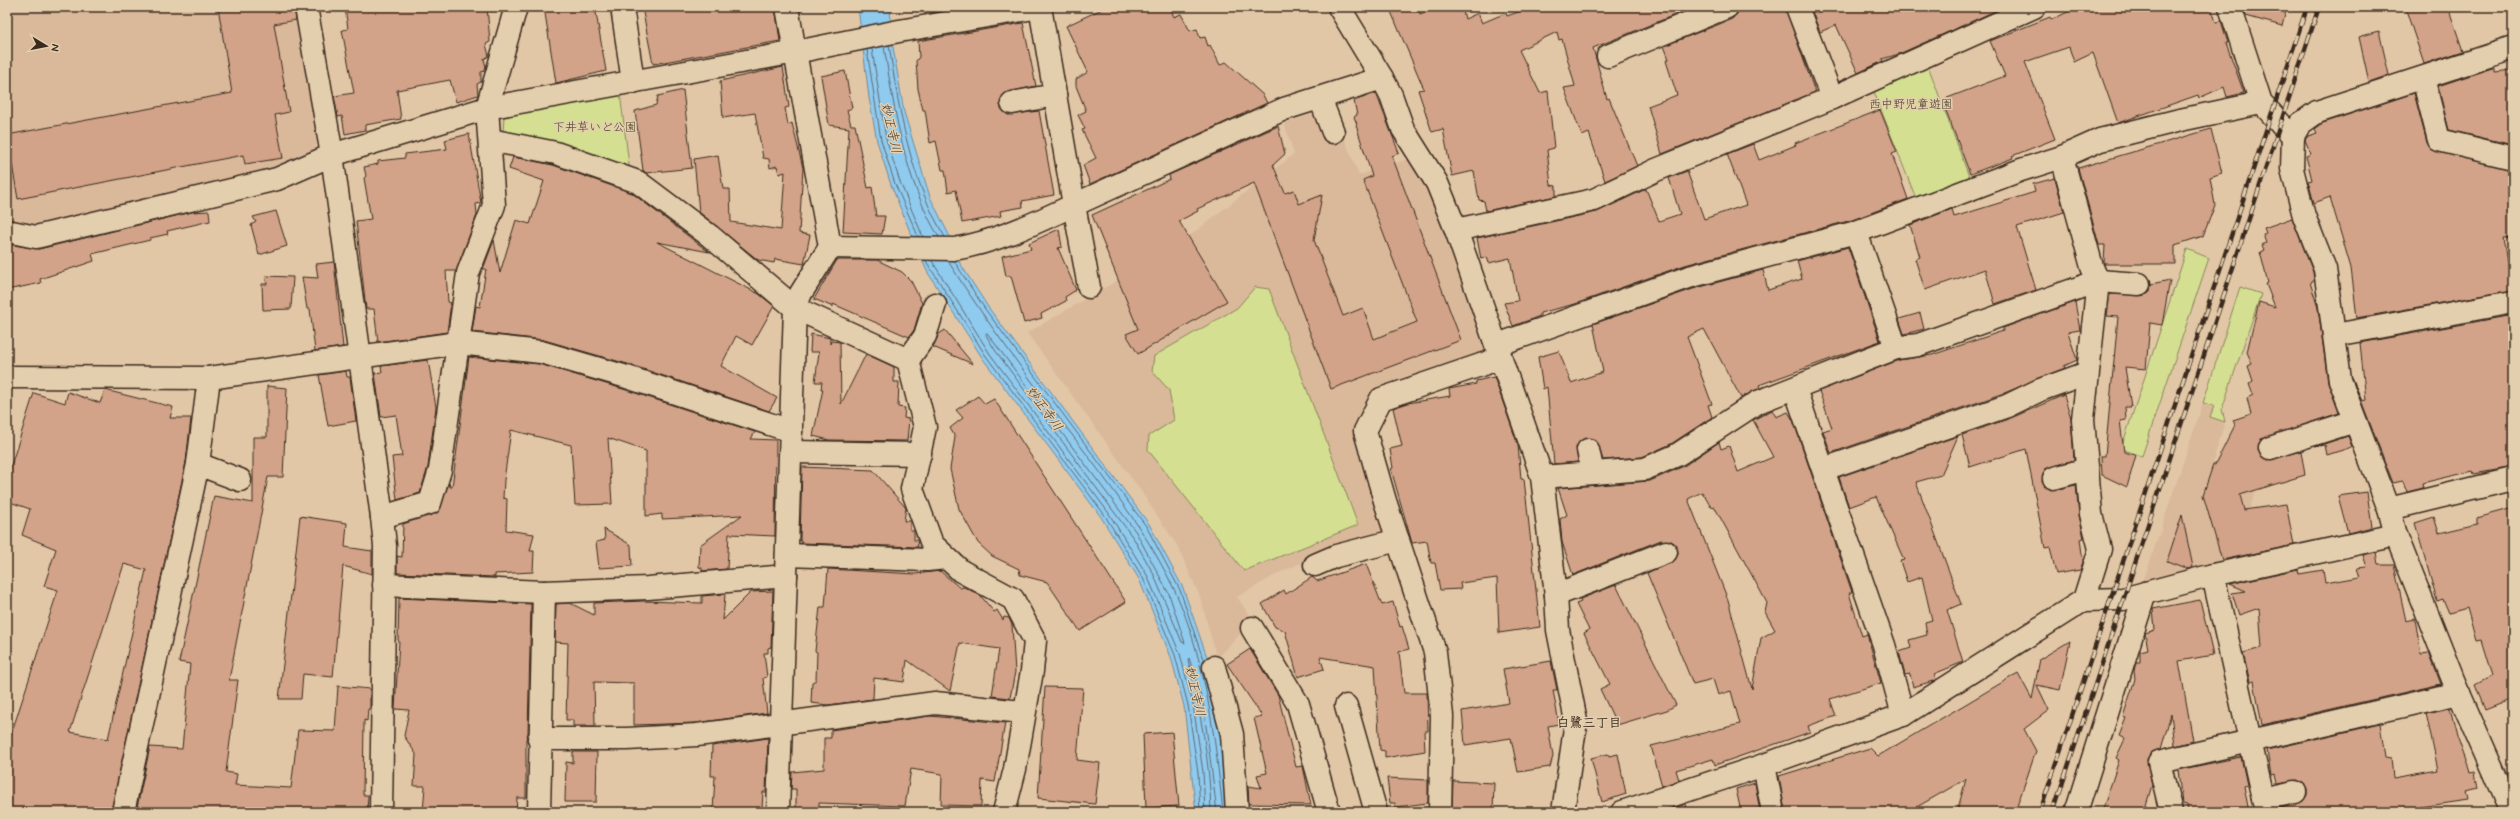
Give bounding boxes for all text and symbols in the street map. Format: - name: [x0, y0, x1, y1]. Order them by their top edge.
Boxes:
- north arrow: [26, 26, 66, 66]
- text: N: [47, 43, 62, 52]
- park label: 西中野児童遊園: [1869, 97, 1953, 113]
- water label: 妙正寺川: [876, 101, 905, 156]
- park label: 下井草いど公園: [553, 120, 637, 136]
- water label: 妙正寺川: [1022, 383, 1066, 435]
- water label: 妙正寺川: [1180, 664, 1209, 719]
- district label: 白鷺三丁目: [1556, 715, 1622, 732]

